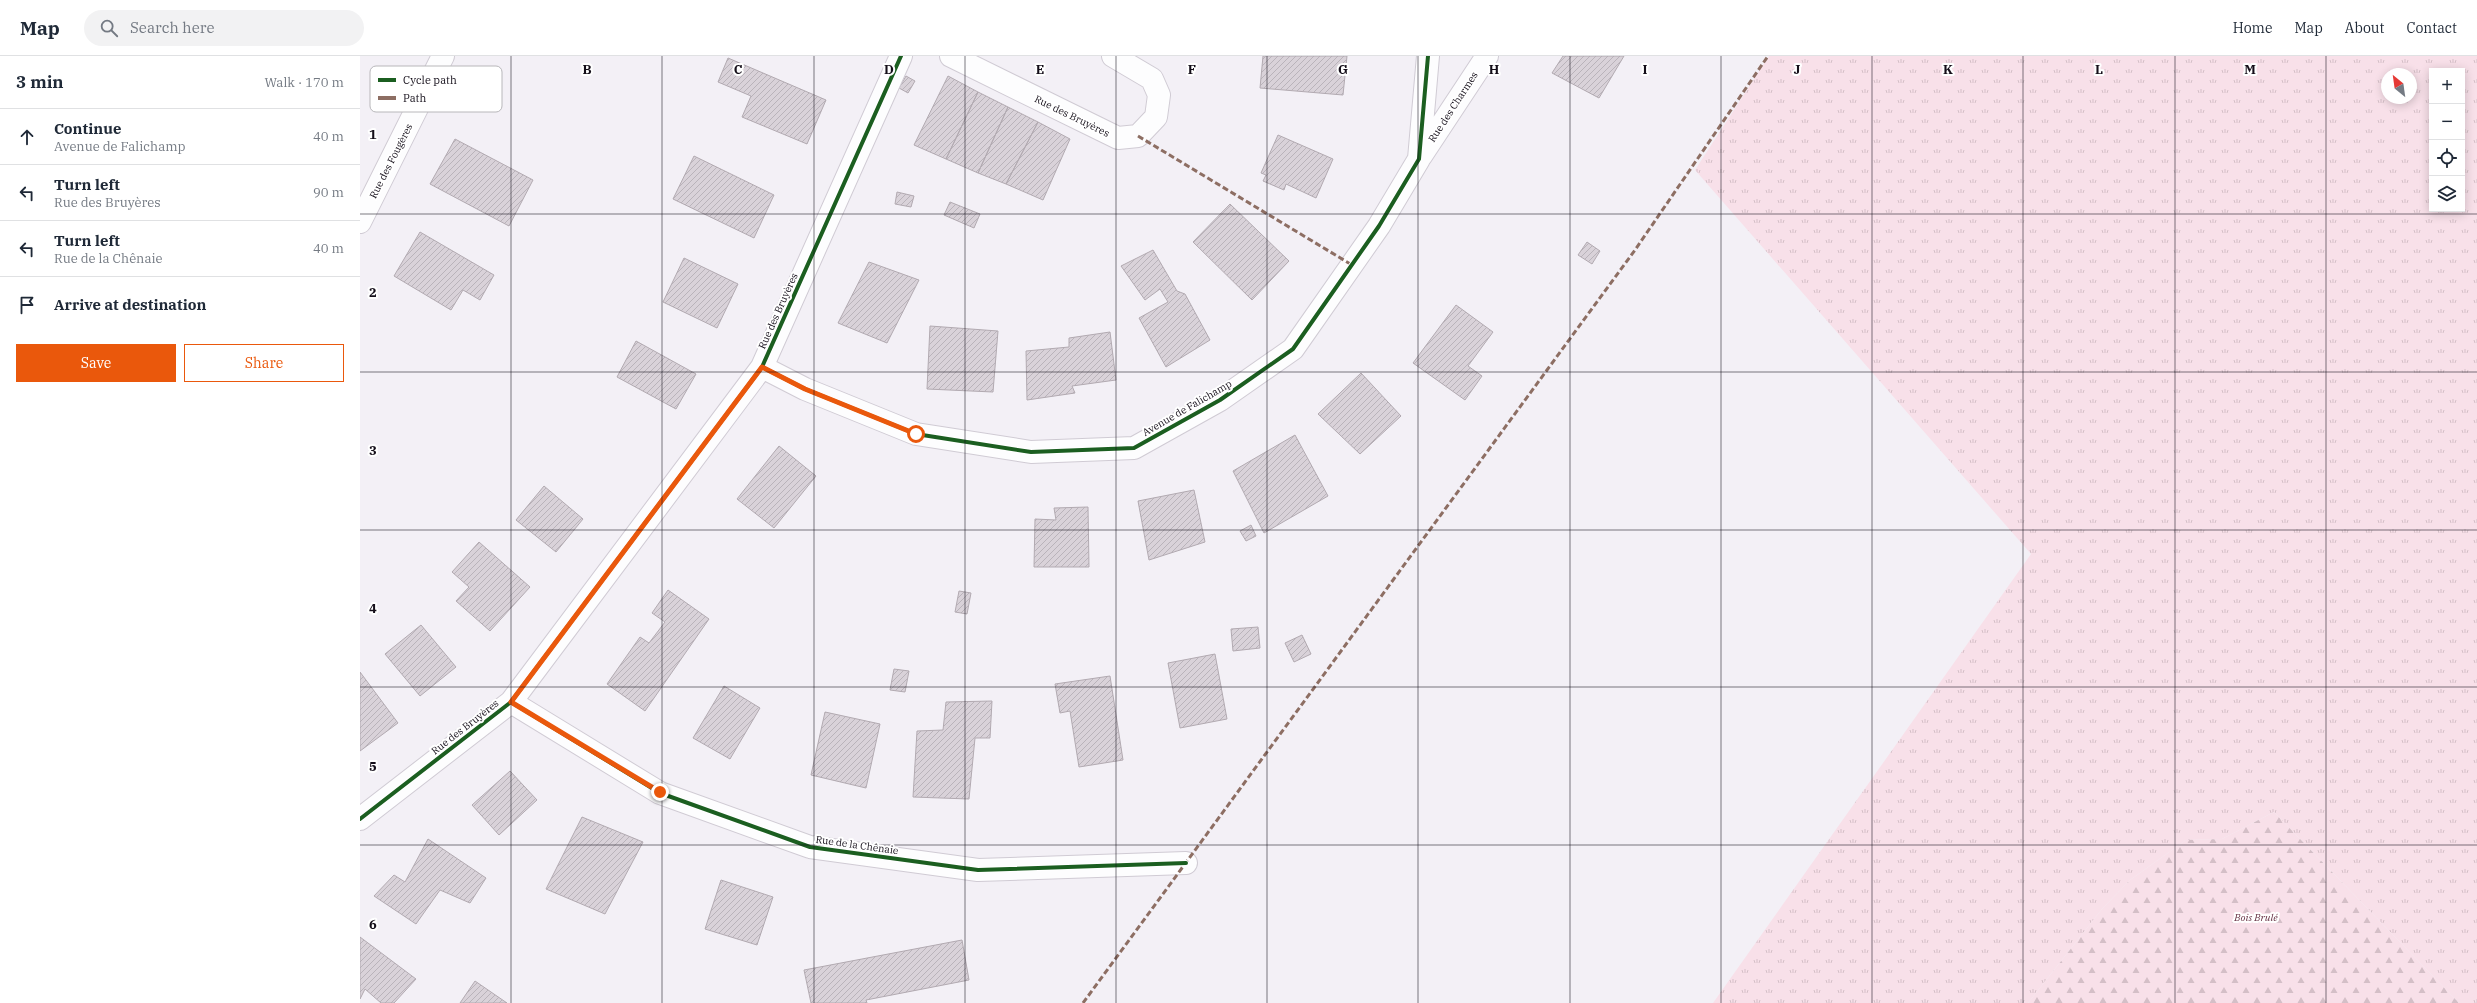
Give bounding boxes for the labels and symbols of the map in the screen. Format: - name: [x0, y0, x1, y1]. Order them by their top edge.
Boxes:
- text: B: [582, 61, 592, 78]
- text: C: [734, 61, 743, 78]
- text: D: [884, 61, 894, 78]
- text: E: [1036, 61, 1044, 78]
- text: F: [1188, 61, 1196, 78]
- text: G: [1338, 61, 1348, 78]
- text: H: [1489, 61, 1500, 78]
- text: I: [1643, 61, 1648, 78]
- text: J: [1794, 61, 1801, 78]
- text: K: [1943, 61, 1953, 78]
- text: L: [2095, 61, 2103, 78]
- text: M: [2244, 61, 2256, 78]
- legend: [370, 66, 502, 112]
- north arrow: [2381, 68, 2417, 104]
- street label: Rue des Charmes: [1425, 69, 1481, 145]
- text: Cycle path: [403, 73, 457, 87]
- text: Path: [403, 91, 426, 105]
- street label: Rue des Bruyères: [1032, 92, 1112, 140]
- street label: Rue des Fougères: [367, 121, 416, 201]
- text: 1: [369, 126, 377, 143]
- street label: Rue des Bruyères: [755, 271, 801, 351]
- text: 2: [369, 284, 377, 301]
- street label: Avenue de Falichamp: [1140, 377, 1234, 439]
- route start: [907, 425, 925, 443]
- text: 3: [369, 442, 377, 459]
- text: 4: [369, 600, 377, 617]
- street label: Rue des Bruyères: [429, 697, 501, 757]
- text: 5: [369, 758, 377, 775]
- route end: [651, 783, 669, 801]
- street label: Rue de la Chênaie: [815, 833, 899, 857]
- park label: Bois Brulé: [2233, 911, 2278, 924]
- text: 6: [369, 916, 377, 933]

